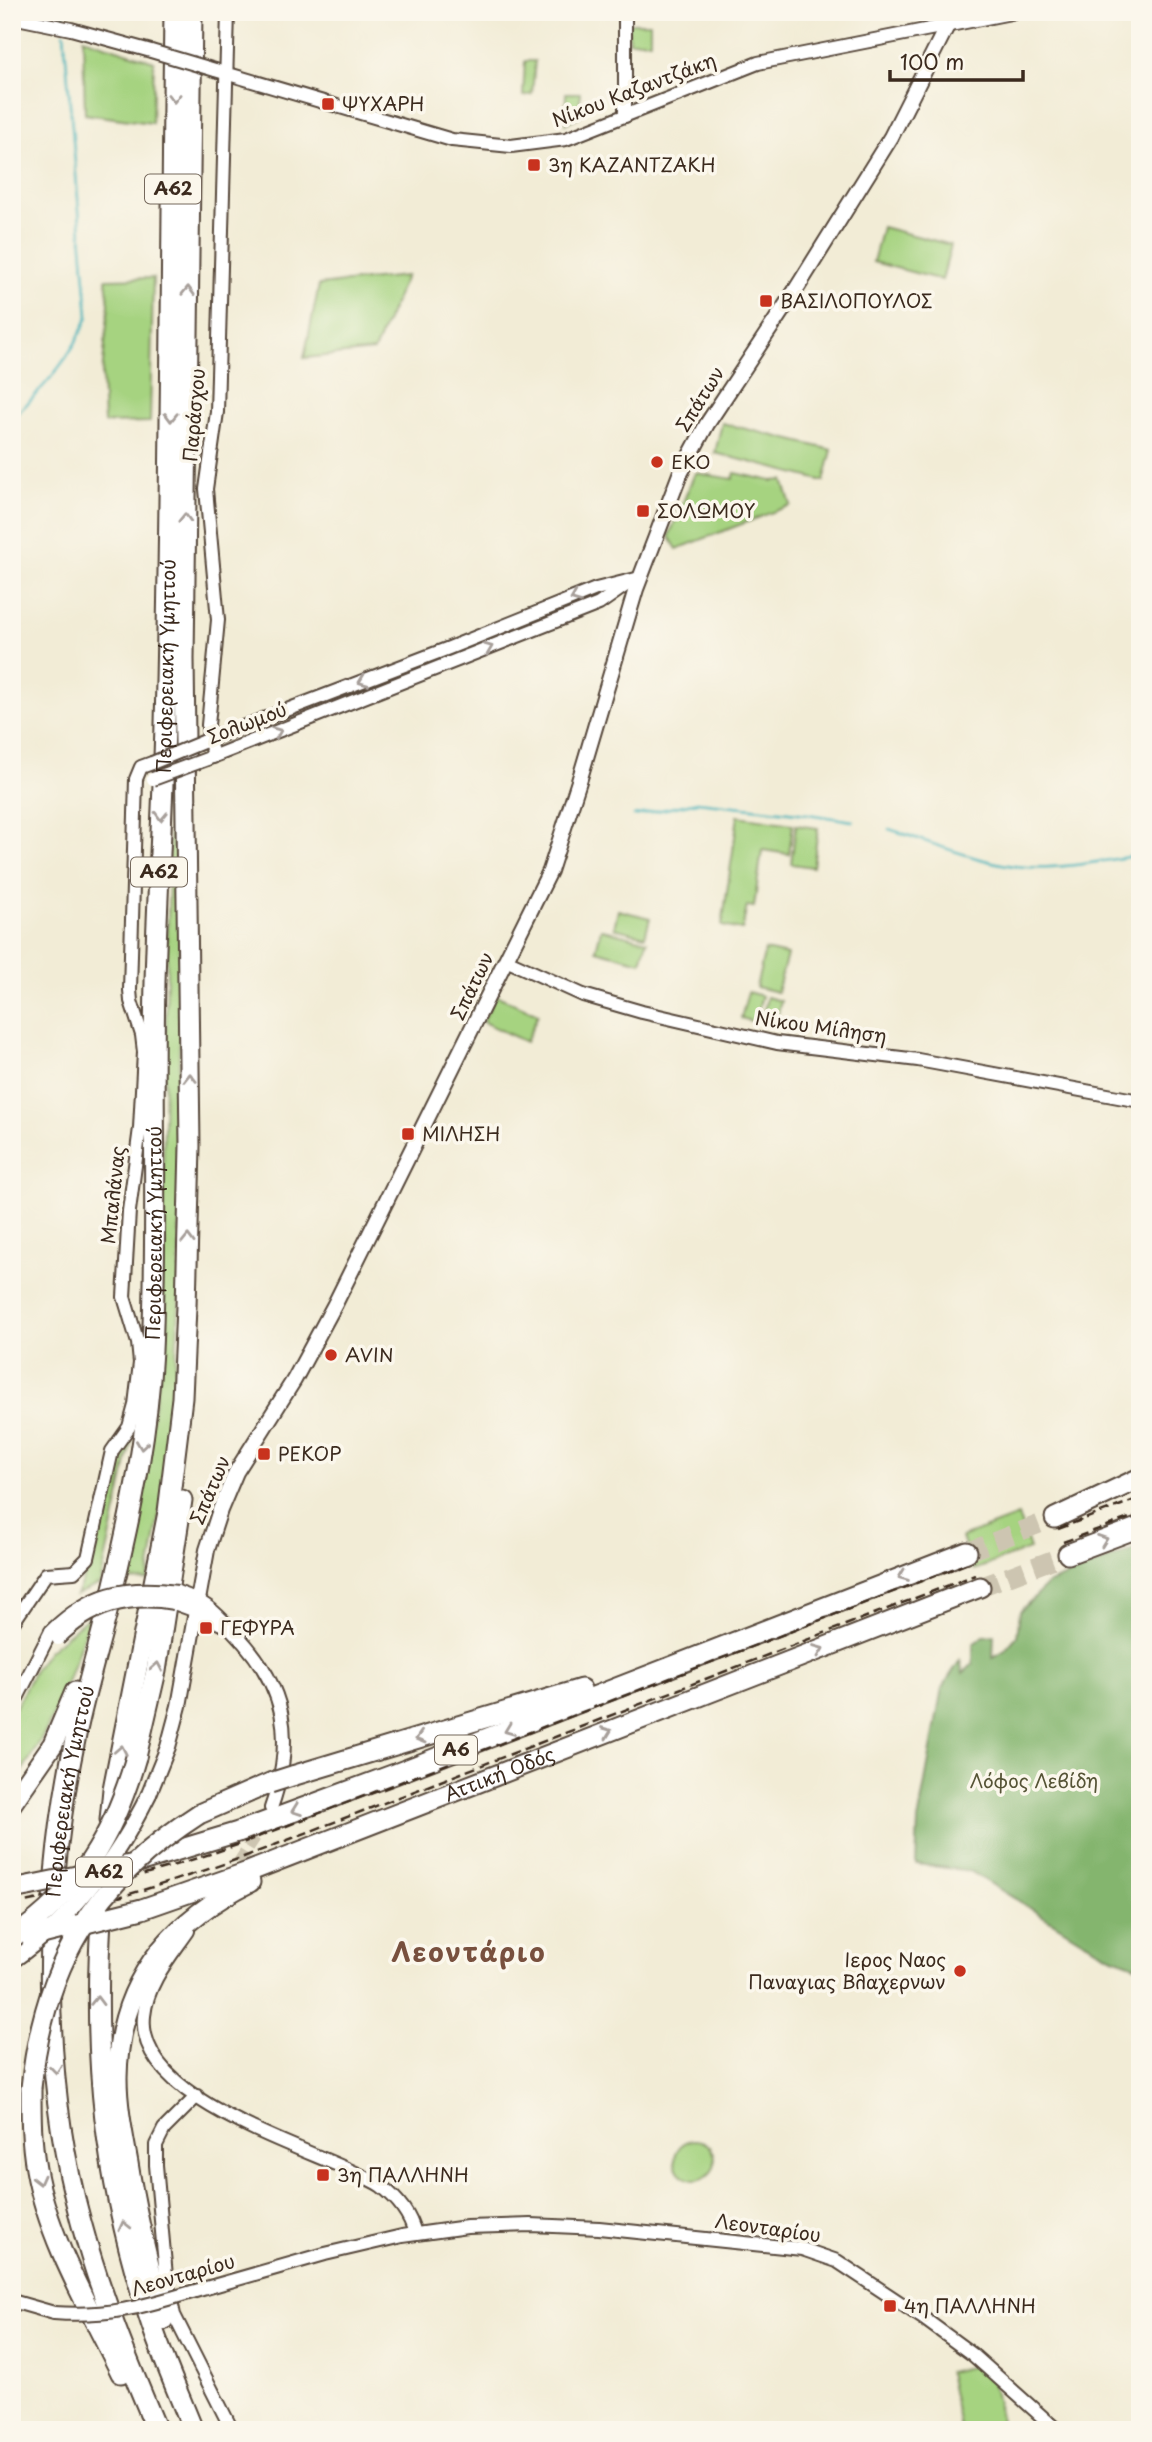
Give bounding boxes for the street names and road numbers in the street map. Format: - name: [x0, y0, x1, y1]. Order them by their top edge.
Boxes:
- street label: Νίκου Καζαντζάκη: [548, 45, 720, 133]
- road number: Α62: [145, 174, 201, 204]
- street label: Σπάτων: [668, 360, 730, 437]
- street label: Παράσχου: [175, 367, 211, 463]
- street label: Περιφερειακή Υμηττού: [148, 559, 181, 774]
- street label: Σολωμού: [203, 694, 290, 750]
- road number: Α62: [131, 858, 187, 886]
- street label: Σπάτων: [443, 947, 500, 1024]
- street label: Νίκου Μίληση: [753, 1003, 889, 1049]
- street label: Περιφερειακή Υμηττού: [137, 1126, 168, 1341]
- street label: Μπαλάνας: [93, 1144, 131, 1245]
- street label: Σπάτων: [182, 1451, 236, 1528]
- street label: Περιφερειακή Υμηττού: [38, 1682, 100, 1899]
- road number: Α6: [435, 1736, 477, 1764]
- street label: Αττική Οδός: [440, 1739, 558, 1807]
- road number: Α62: [76, 1858, 132, 1886]
- street label: Λεονταρίου: [714, 2206, 823, 2248]
- street label: Λεονταρίου: [128, 2246, 238, 2302]

